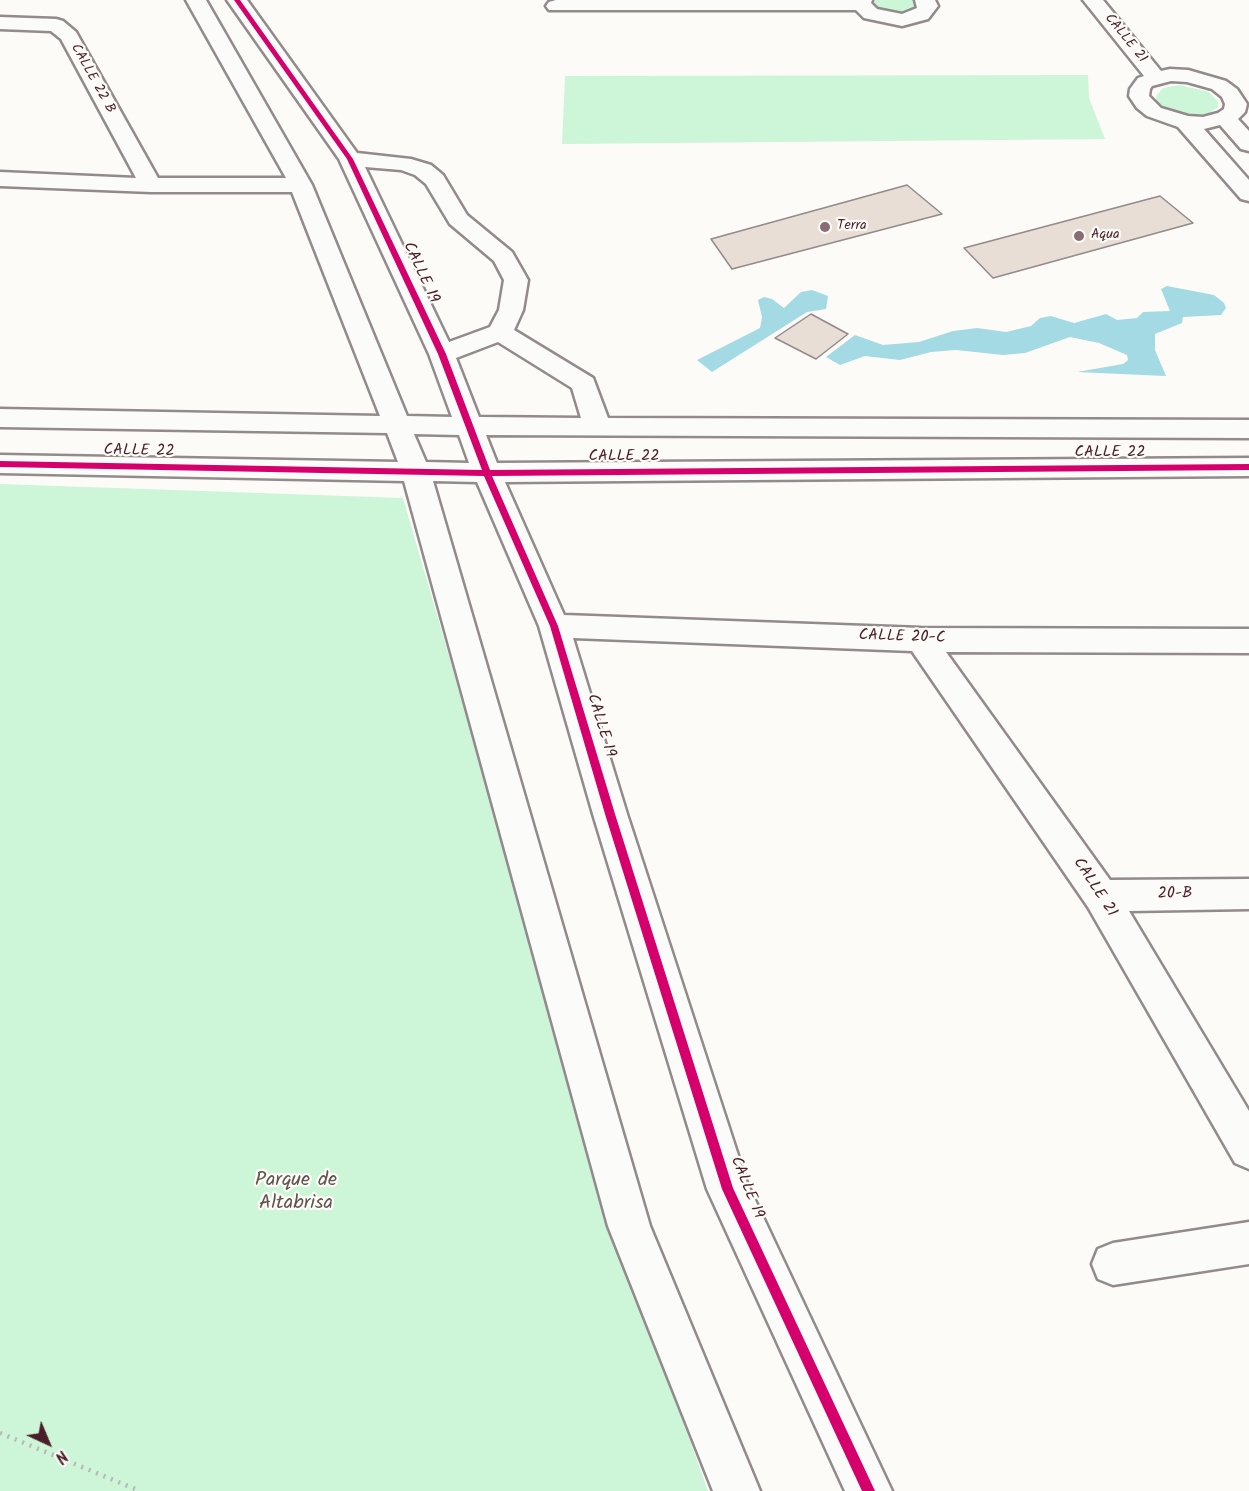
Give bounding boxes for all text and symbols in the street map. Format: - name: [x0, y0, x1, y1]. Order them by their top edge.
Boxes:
- street label: CALLE 21: [1100, 11, 1150, 67]
- street label: CALLE 22 B: [66, 41, 118, 117]
- place label: Terra: [837, 219, 867, 235]
- marker: Terra: [818, 220, 832, 234]
- place label: Aqua: [1091, 228, 1119, 244]
- marker: Aqua: [1072, 229, 1086, 243]
- street label: CALLE 19: [397, 239, 443, 307]
- street label: CALLE 22: [103, 442, 175, 462]
- street label: CALLE 22: [1074, 443, 1146, 463]
- street label: CALLE 22: [588, 447, 660, 467]
- street label: CALLE 20-C: [858, 627, 946, 649]
- street label: CALLE 19: [581, 692, 619, 760]
- street label: CALLE 21: [1068, 855, 1120, 921]
- street label: 20-B: [1157, 885, 1193, 905]
- street label: CALLE 19: [725, 1154, 767, 1222]
- park label: Parque de Altabrisa: [255, 1170, 337, 1217]
- north arrow: [18, 1413, 78, 1473]
- text: N: [49, 1444, 73, 1469]

